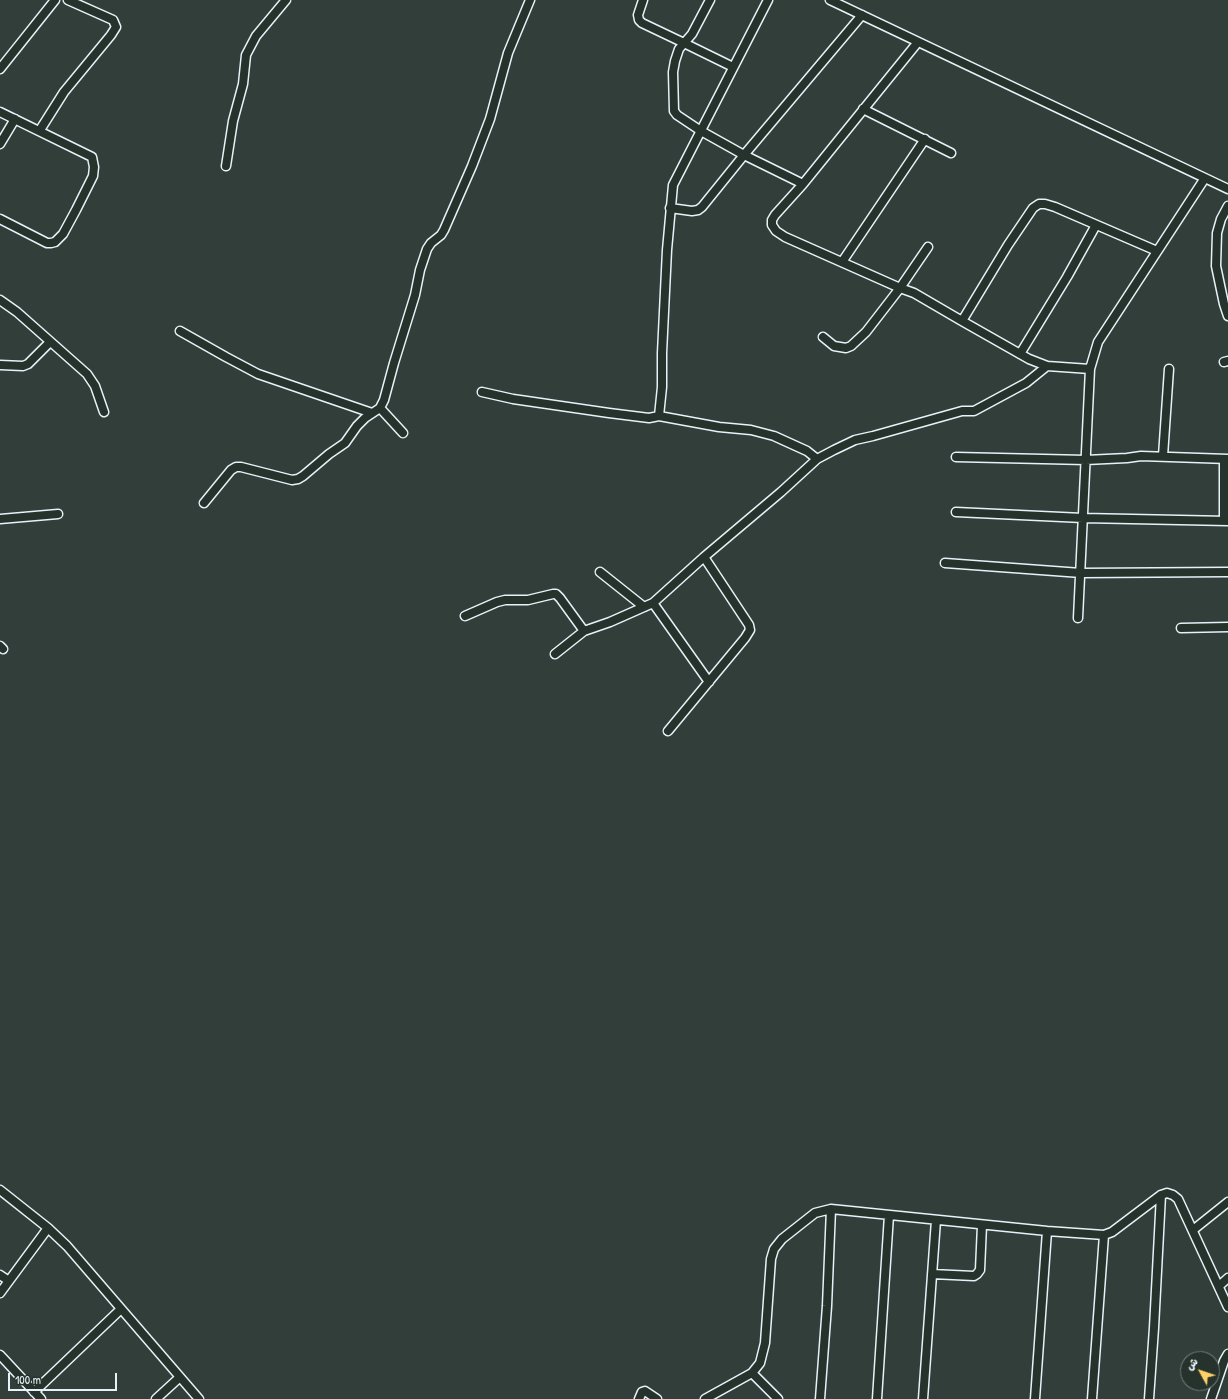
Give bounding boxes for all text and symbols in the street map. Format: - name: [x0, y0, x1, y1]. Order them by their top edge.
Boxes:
- north arrow: [1180, 1351, 1220, 1391]
- text: ش: [1182, 1355, 1201, 1373]
- scale bar: [10, 1365, 119, 1391]
- text: 100 m: [15, 1371, 41, 1388]

